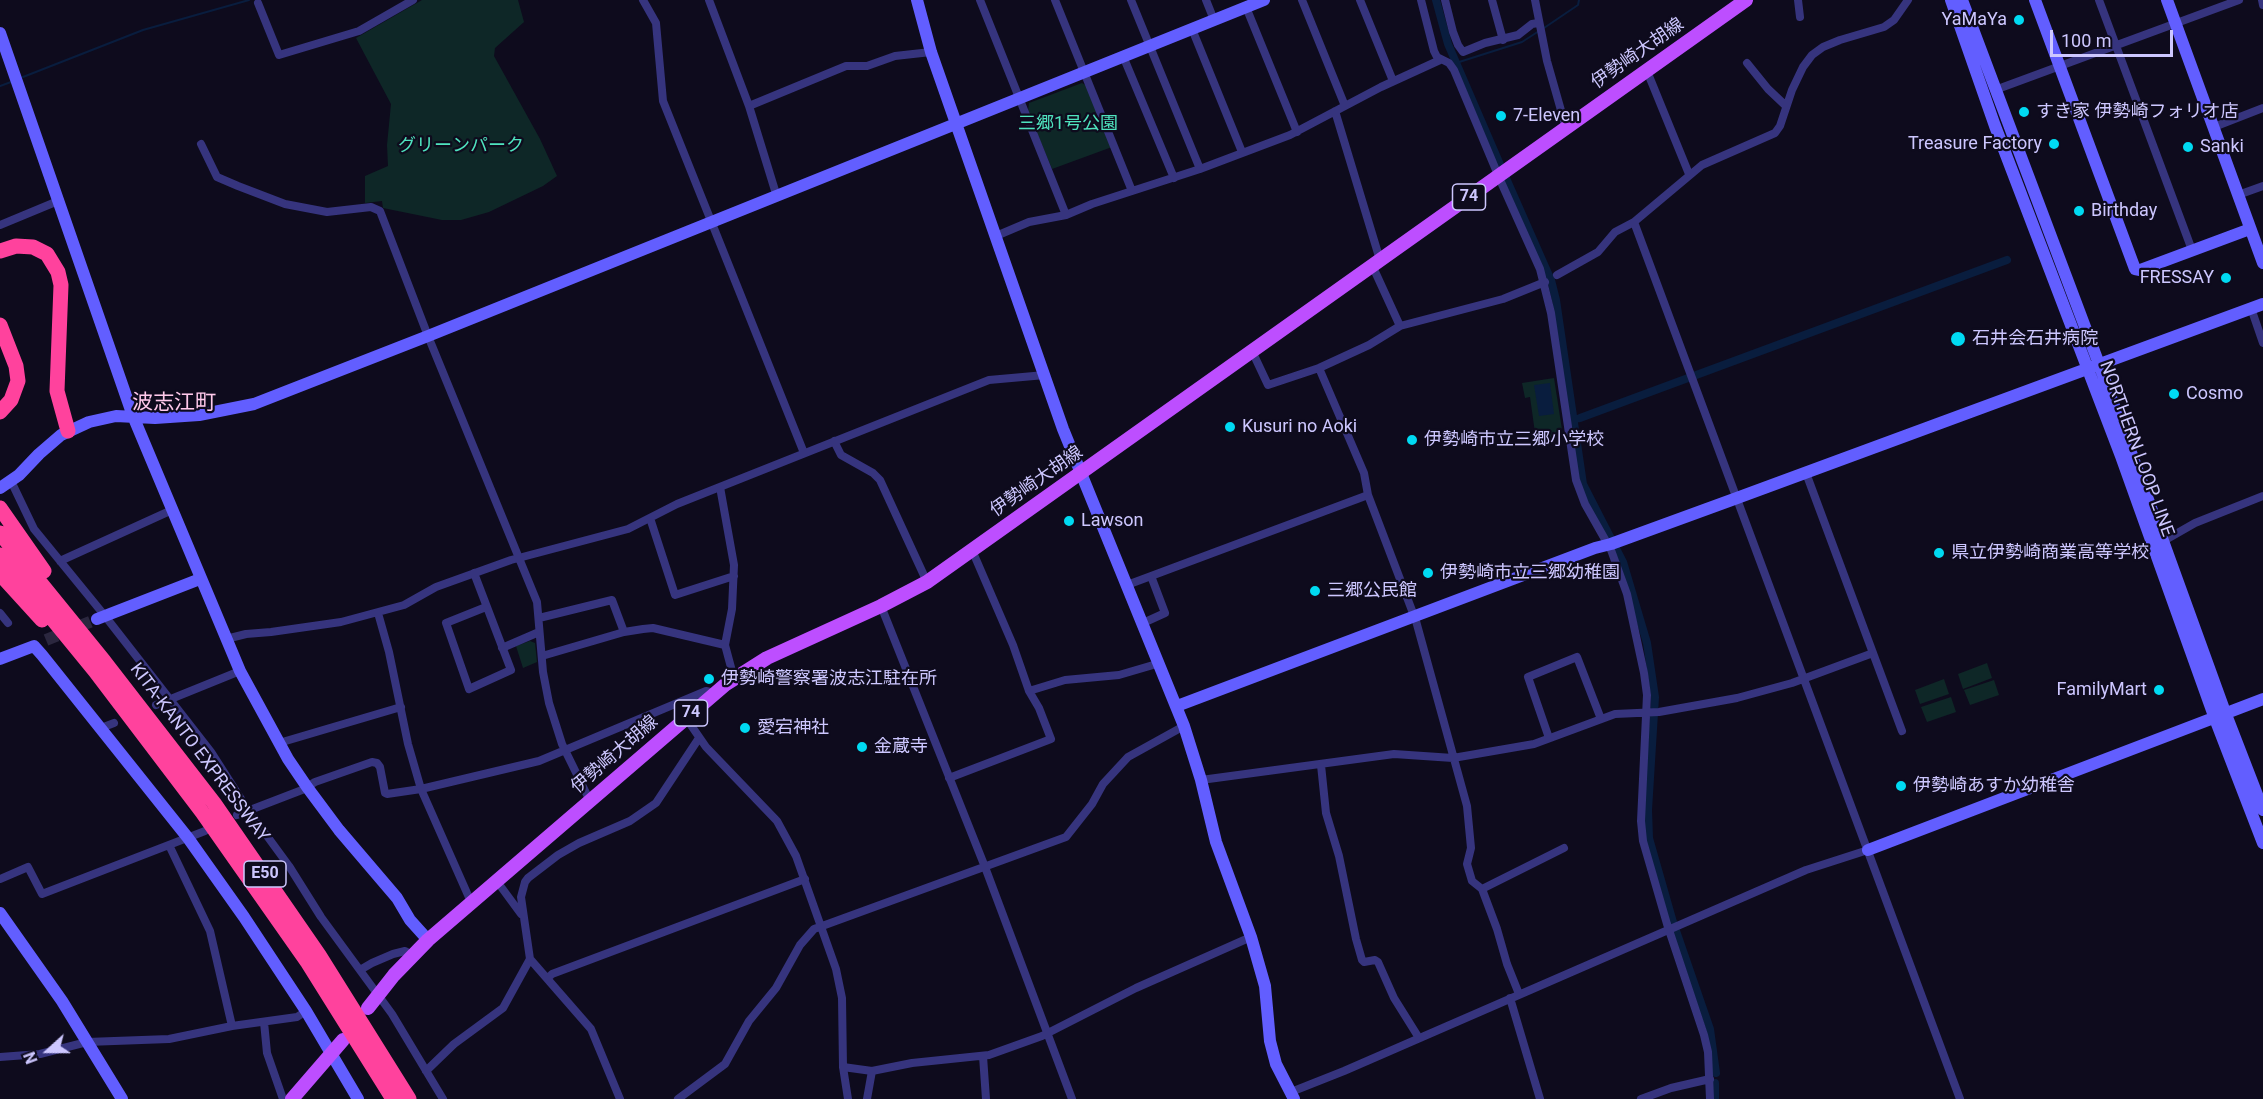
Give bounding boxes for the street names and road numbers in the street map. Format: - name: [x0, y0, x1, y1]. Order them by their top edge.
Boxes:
- street label: 伊勢崎大胡線: [1588, 14, 1688, 94]
- road number: 74: [1452, 184, 1486, 210]
- street label: NORTHERN LOOP LINE: [2094, 358, 2178, 540]
- street label: 伊勢崎大胡線: [987, 442, 1087, 522]
- street label: KITA-KANTO EXPRESSWAY: [125, 659, 273, 847]
- road number: 74: [674, 700, 708, 726]
- street label: 伊勢崎大胡線: [567, 711, 663, 799]
- road number: E50: [244, 861, 286, 887]

